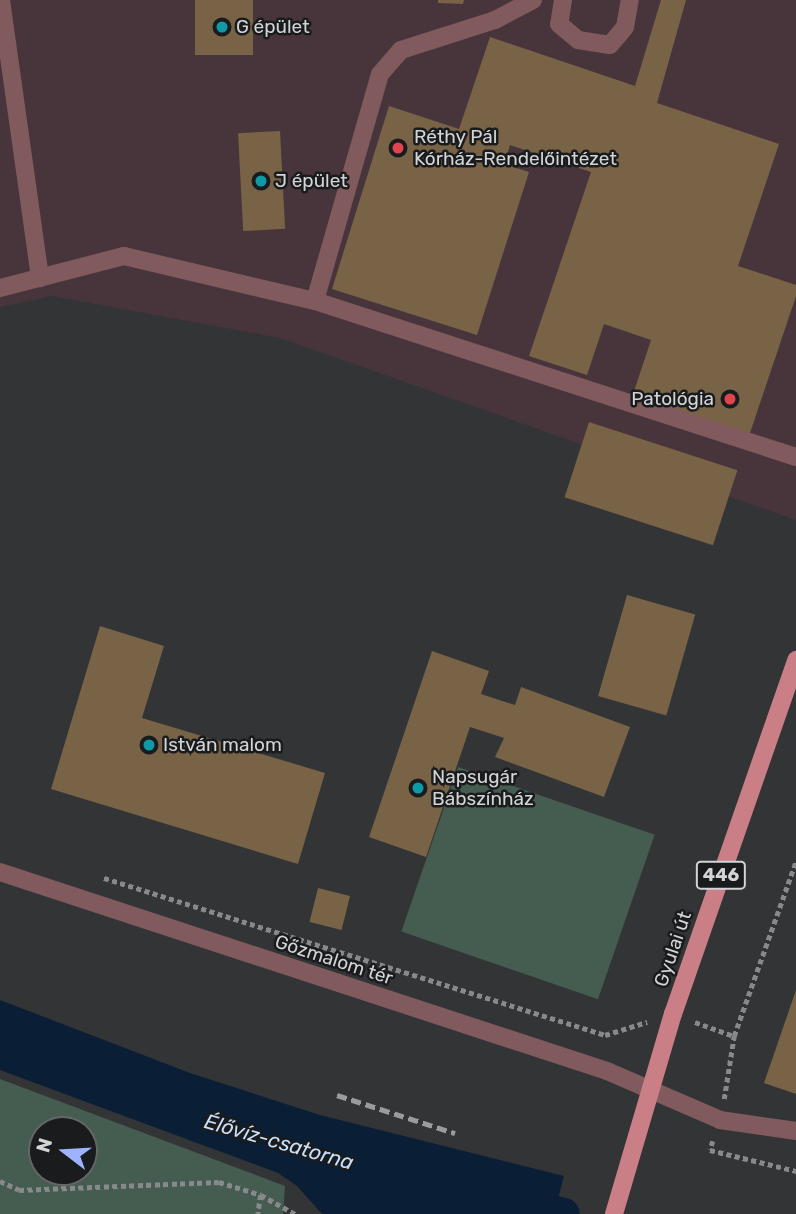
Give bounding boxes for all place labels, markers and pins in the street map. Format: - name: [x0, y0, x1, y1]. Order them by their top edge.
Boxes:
- place label: G épület: [236, 16, 310, 38]
- marker: G épület: [214, 19, 230, 35]
- place label: Réthy Pál Kórház-Rendelőintézet: [414, 126, 617, 170]
- marker: Réthy Pál Kórház-Rendelőintézet: [388, 138, 408, 158]
- place label: J épület: [275, 170, 348, 192]
- marker: J épület: [253, 173, 269, 189]
- place label: Patológia: [631, 388, 714, 410]
- marker: Patológia: [720, 389, 740, 409]
- place label: István malom: [163, 734, 282, 756]
- marker: István malom: [141, 737, 157, 753]
- place label: Napsugár Bábszínház: [432, 766, 534, 810]
- marker: Napsugár Bábszínház: [410, 780, 426, 796]

